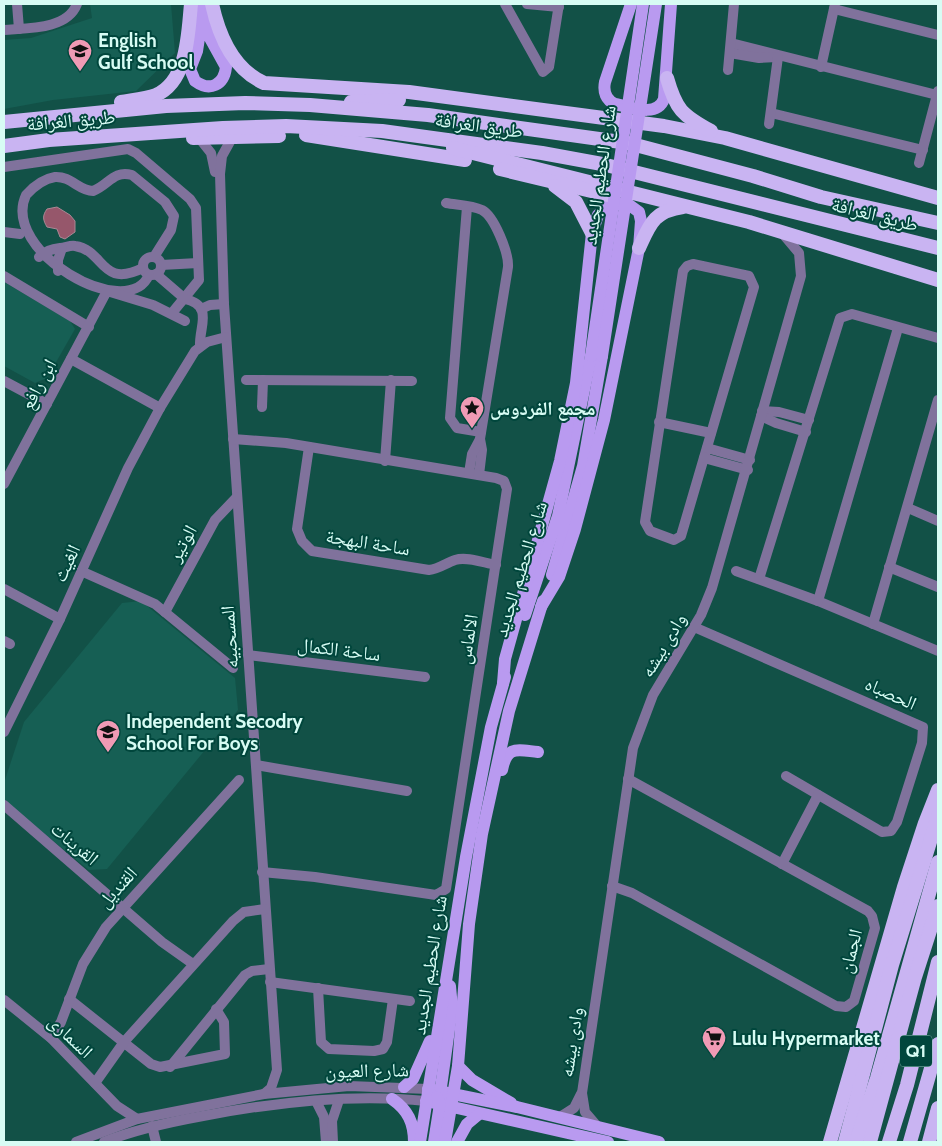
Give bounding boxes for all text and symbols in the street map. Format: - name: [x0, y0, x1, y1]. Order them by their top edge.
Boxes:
- place label: English Gulf School: [98, 29, 193, 74]
- school or university icon: English Gulf School: [67, 38, 93, 72]
- street label: شارع الحطيم الجديد: [578, 104, 622, 246]
- street label: طريق الغرافة: [26, 105, 116, 136]
- street label: طريق الغرافة: [434, 108, 524, 143]
- street label: طريق الغرافة: [829, 193, 921, 236]
- street label: ابن رافع: [16, 355, 62, 414]
- place icon: مجمع الفردوس: [459, 395, 485, 429]
- place label: مجمع الفردوس: [490, 397, 595, 421]
- street label: شارع الحطيم الجديد: [489, 499, 553, 640]
- street label: الوتير: [163, 521, 202, 567]
- street label: ساحة البهجة: [324, 524, 412, 560]
- street label: الغيث: [48, 541, 85, 586]
- street label: المسحبيه: [216, 605, 243, 669]
- street label: وادى بيشه: [635, 609, 691, 681]
- street label: الالماس: [452, 612, 483, 666]
- street label: ساحة الكمال: [296, 633, 382, 666]
- street label: الحصباه: [861, 672, 920, 715]
- place label: Independent Secodry School For Boys: [126, 710, 304, 755]
- school or university icon: Independent Secodry School For Boys: [95, 719, 121, 753]
- street label: القرينات: [46, 817, 103, 870]
- street label: القنديل: [93, 862, 142, 913]
- street label: شارع الحطيم الجديد: [407, 894, 453, 1036]
- street label: الجمان: [834, 927, 867, 976]
- street label: وادى بيشه: [555, 1005, 588, 1079]
- street label: السمارى: [44, 1010, 98, 1063]
- supermarket icon: Lulu Hypermarket: [701, 1025, 727, 1059]
- place label: Lulu Hypermarket: [732, 1027, 880, 1050]
- road number: Q1: [900, 1036, 932, 1066]
- street label: شارع العيون: [325, 1058, 409, 1083]

